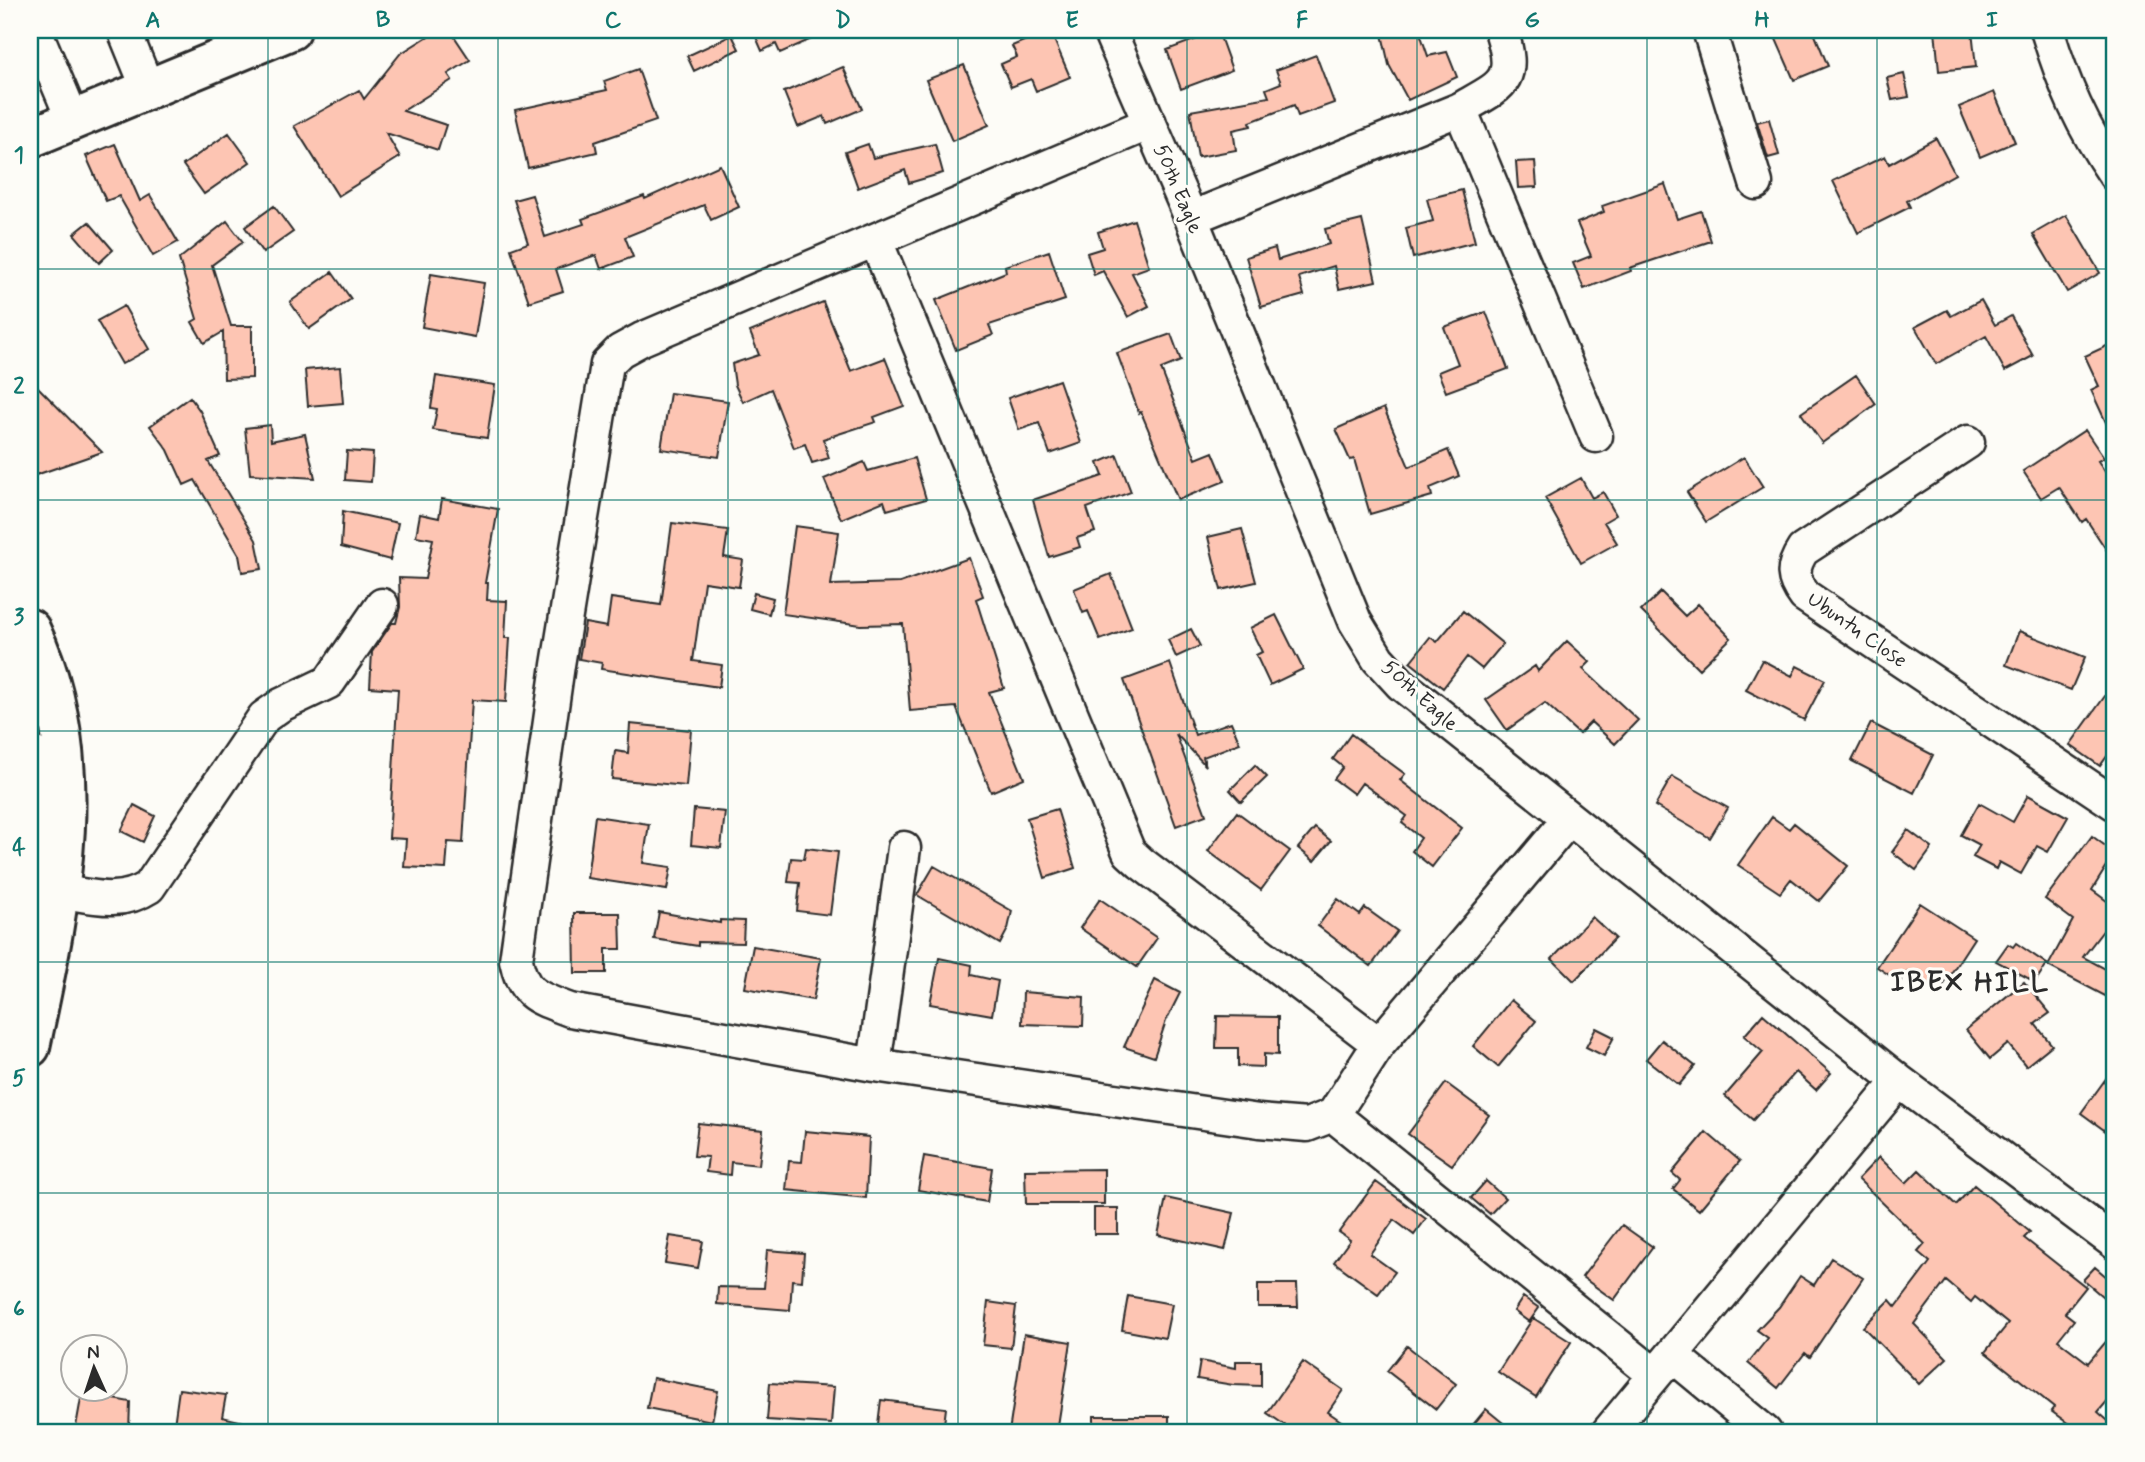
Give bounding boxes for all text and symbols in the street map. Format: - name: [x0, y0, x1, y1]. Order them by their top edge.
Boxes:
- text: A: [145, 6, 161, 36]
- text: B: [376, 6, 391, 36]
- text: C: [605, 6, 622, 36]
- text: D: [835, 6, 851, 36]
- text: E: [1065, 6, 1079, 36]
- text: F: [1296, 6, 1308, 36]
- text: G: [1524, 6, 1540, 36]
- text: H: [1754, 6, 1770, 36]
- text: I: [1986, 6, 1998, 36]
- street label: 50th Eagle: [1147, 140, 1209, 238]
- text: 1: [14, 141, 24, 171]
- text: 2: [13, 372, 25, 402]
- street label: Ubuntu Close: [1801, 585, 1913, 675]
- text: 3: [14, 603, 25, 633]
- street label: 50th Eagle: [1375, 654, 1465, 738]
- text: 4: [12, 833, 26, 863]
- district label: IBEX HILL: [1890, 965, 2050, 1002]
- text: 5: [12, 1064, 26, 1094]
- text: 6: [13, 1295, 25, 1325]
- north arrow: [60, 1332, 130, 1402]
- text: N: [86, 1340, 100, 1365]

